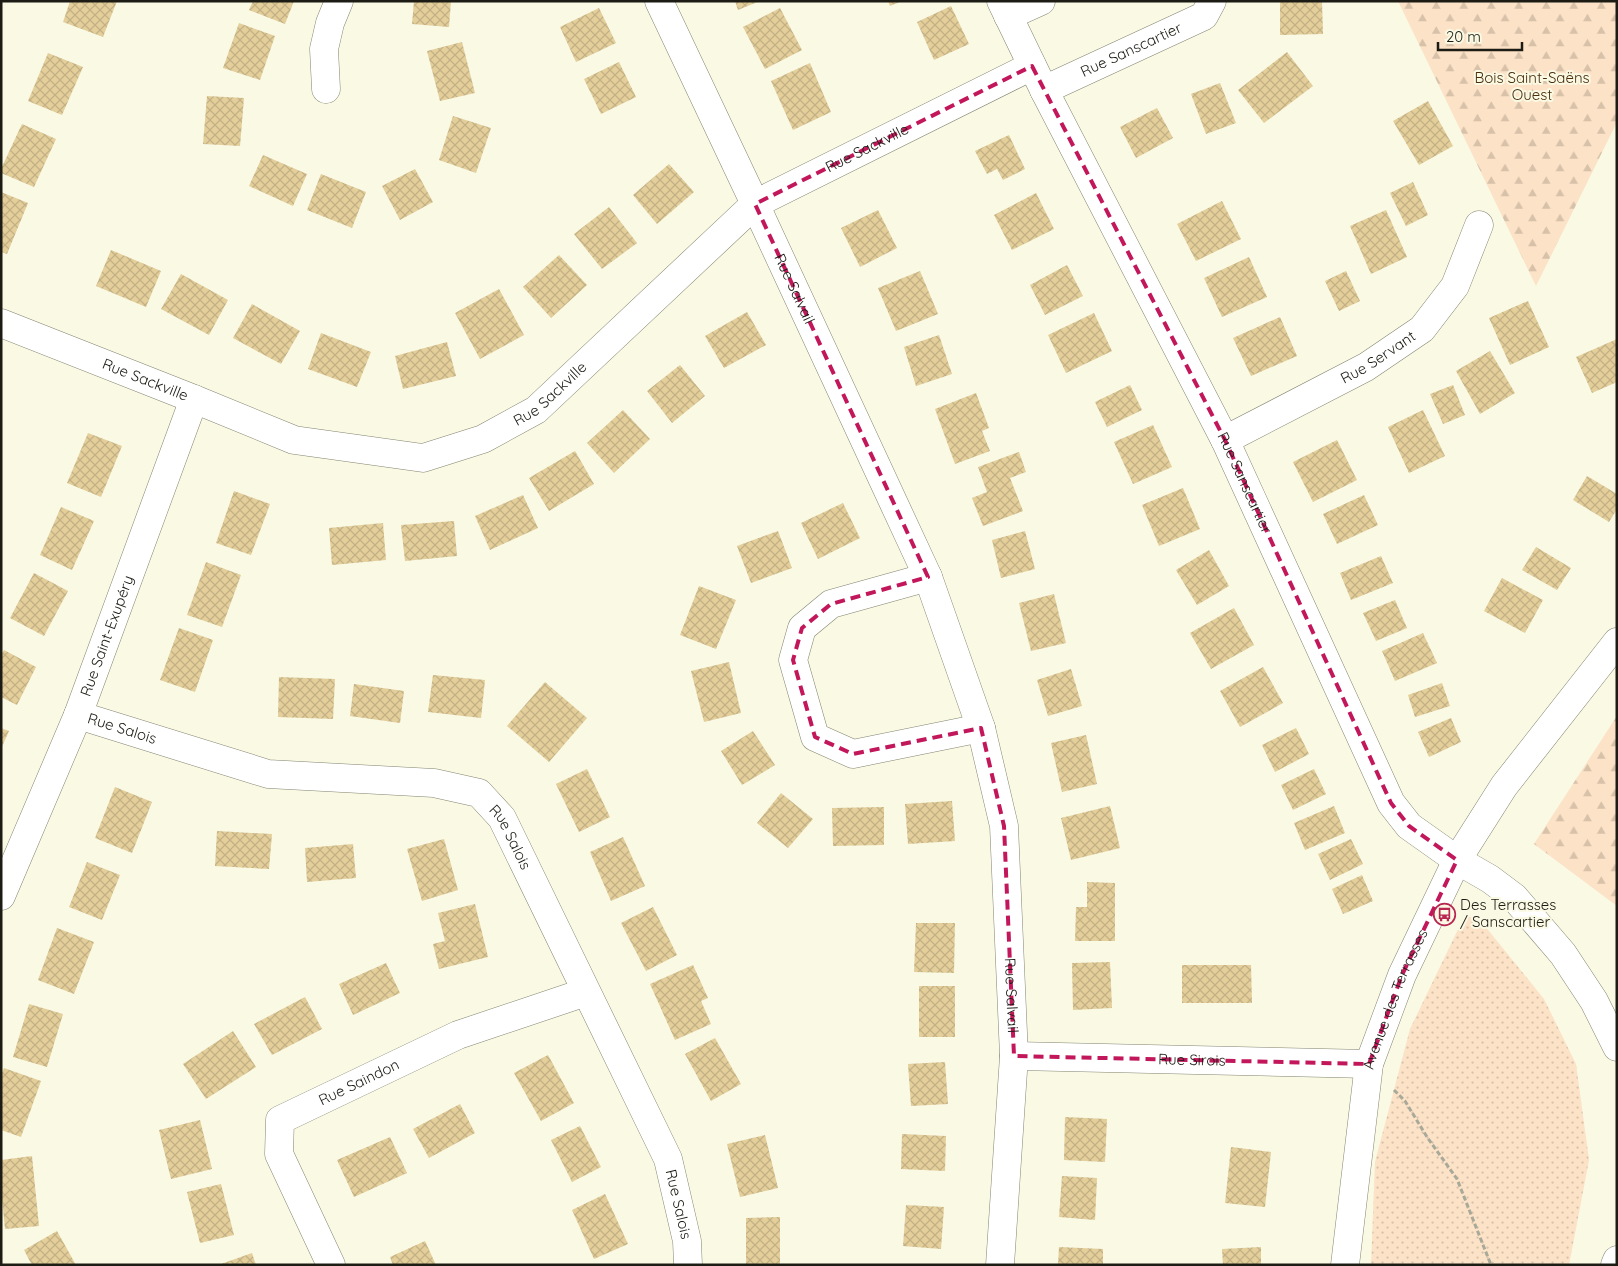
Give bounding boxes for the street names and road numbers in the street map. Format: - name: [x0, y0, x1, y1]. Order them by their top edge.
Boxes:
- street label: Rue Sanscartier: [1077, 18, 1185, 81]
- street label: Rue Sackville: [822, 119, 912, 176]
- street label: Rue Salvail: [770, 250, 819, 327]
- street label: Rue Servant: [1337, 326, 1419, 388]
- street label: Rue Sackville: [100, 354, 191, 405]
- street label: Rue Sackville: [510, 357, 590, 430]
- street label: Rue Sanscartier: [1213, 429, 1277, 537]
- street label: Rue Saint-Exupéry: [76, 573, 137, 699]
- street label: Rue Salois: [85, 709, 159, 748]
- street label: Rue Salois: [485, 800, 536, 873]
- street label: Avenue des Terrasses: [1358, 926, 1432, 1070]
- street label: Rue Salvail: [1001, 957, 1023, 1033]
- street label: Rue Sirois: [1158, 1049, 1226, 1070]
- street label: Rue Saindon: [315, 1055, 402, 1109]
- street label: Rue Salois: [662, 1167, 696, 1241]

